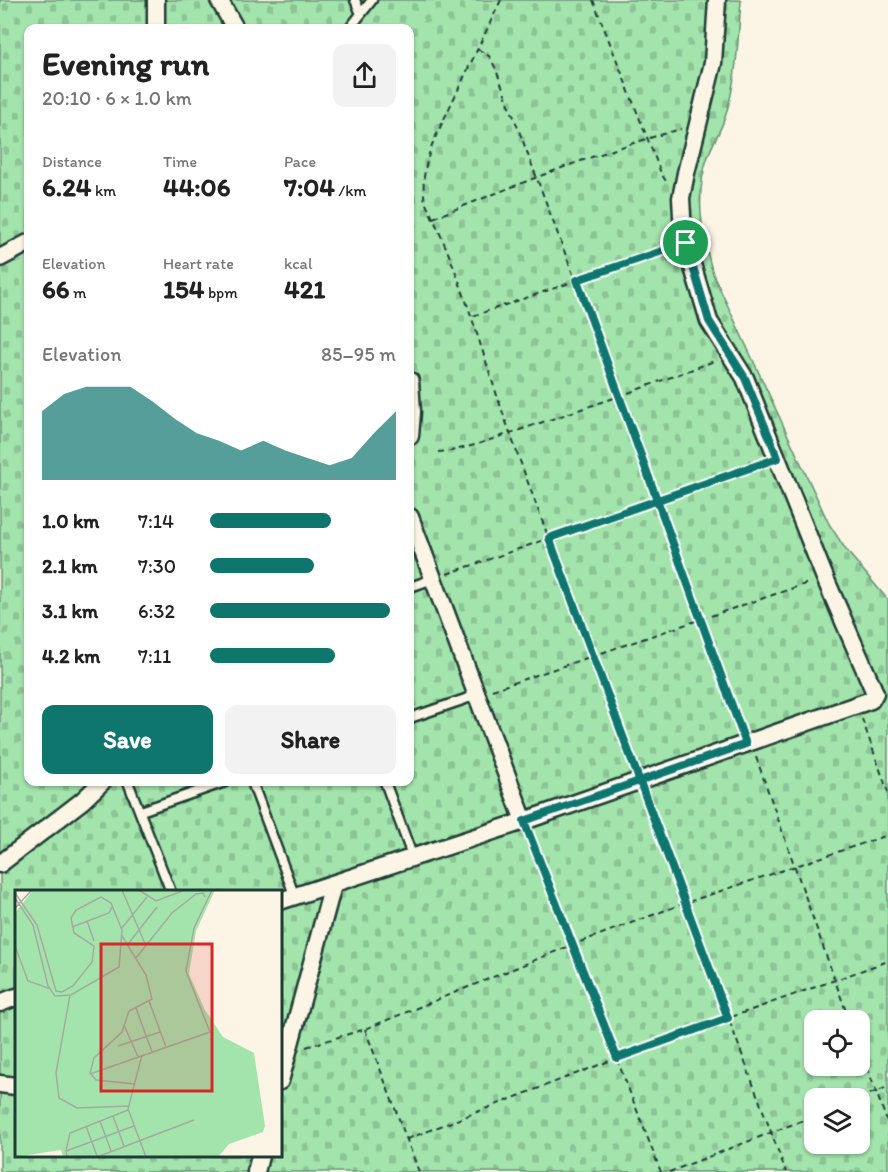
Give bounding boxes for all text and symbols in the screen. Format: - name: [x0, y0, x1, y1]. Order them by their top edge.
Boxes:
- text: Evening run: [42, 44, 209, 83]
- button: share: [333, 44, 396, 107]
- text: 20:10 · 6 × 1.0 km: [42, 86, 192, 110]
- text: Distance: [42, 152, 102, 171]
- text: Time: [163, 152, 197, 171]
- text: Pace: [284, 152, 316, 171]
- text: 6.24: [42, 171, 91, 203]
- text: 44:06: [163, 171, 230, 203]
- text: 7:04: [284, 171, 335, 203]
- text: km: [91, 181, 116, 200]
- text: /km: [335, 181, 366, 200]
- pin: [660, 217, 711, 268]
- icon: arrive: [669, 226, 702, 259]
- text: Elevation: [42, 254, 106, 273]
- text: Heart rate: [163, 254, 234, 273]
- text: kcal: [284, 254, 312, 273]
- text: 66: [42, 273, 70, 305]
- text: 154: [163, 273, 204, 305]
- text: 421: [284, 273, 325, 305]
- text: m: [70, 283, 87, 302]
- text: bpm: [204, 283, 238, 302]
- text: Elevation: [42, 342, 121, 366]
- text: 85–95 m: [321, 342, 396, 366]
- text: 1.0 km: [42, 509, 99, 533]
- text: 7:14: [138, 509, 174, 533]
- text: 2.1 km: [42, 554, 98, 578]
- text: 7:30: [138, 554, 176, 578]
- text: 3.1 km: [42, 599, 98, 623]
- text: 6:32: [138, 599, 175, 623]
- text: 4.2 km: [42, 644, 100, 668]
- text: 7:11: [138, 644, 171, 668]
- button: Save: [42, 705, 213, 774]
- button: Share: [225, 705, 396, 774]
- inset map: [15, 890, 282, 1157]
- map controls: [804, 1010, 870, 1154]
- button: locate: [804, 1010, 870, 1076]
- button: layers: [804, 1088, 870, 1154]

